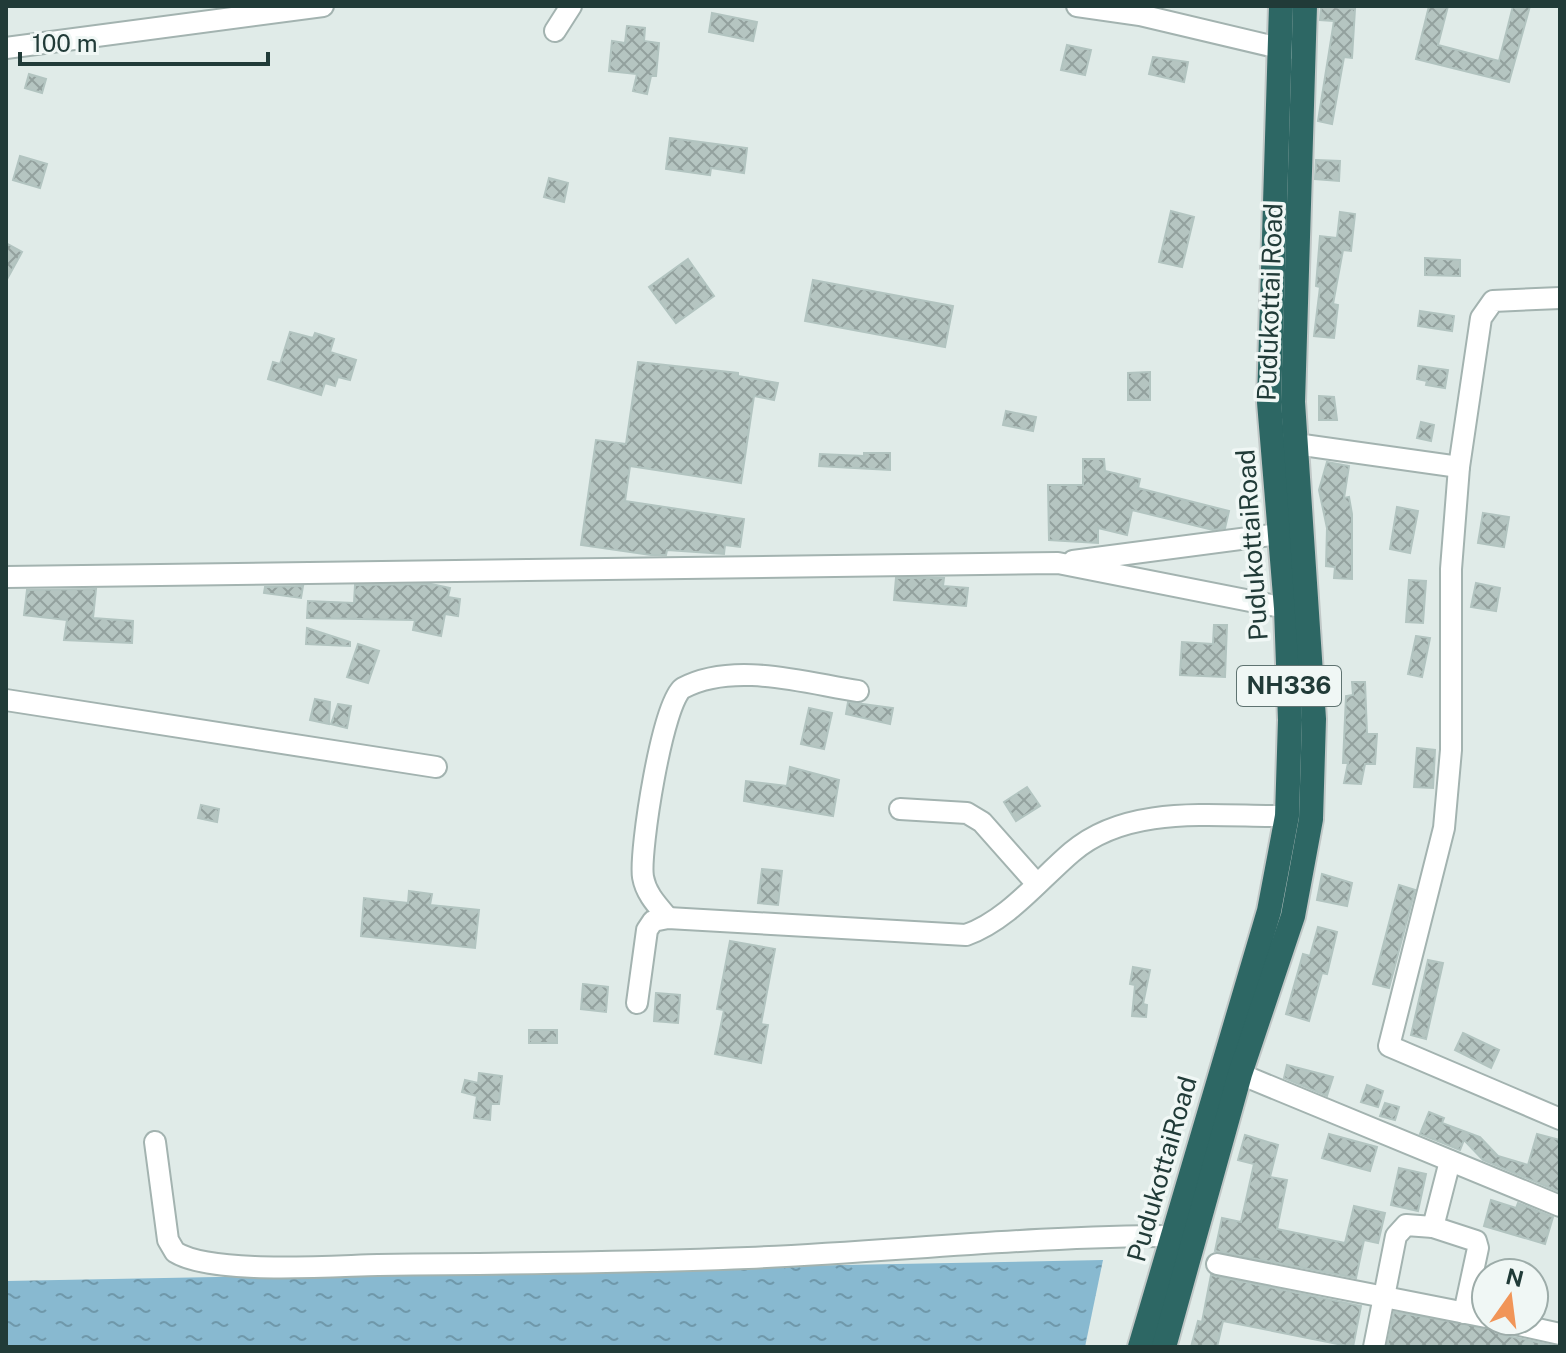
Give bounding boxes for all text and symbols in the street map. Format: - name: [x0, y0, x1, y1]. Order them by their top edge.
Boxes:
- scale bar: [20, 16, 268, 66]
- text: 100 m: [32, 29, 98, 57]
- street label: Pudukottai Road: [1251, 203, 1288, 401]
- street label: PudukottaiRoad: [1229, 448, 1274, 642]
- road number: NH336: [1237, 666, 1341, 706]
- street label: PudukottaiRoad: [1120, 1072, 1203, 1265]
- north arrow: [1470, 1257, 1550, 1337]
- text: N: [1503, 1263, 1526, 1292]

